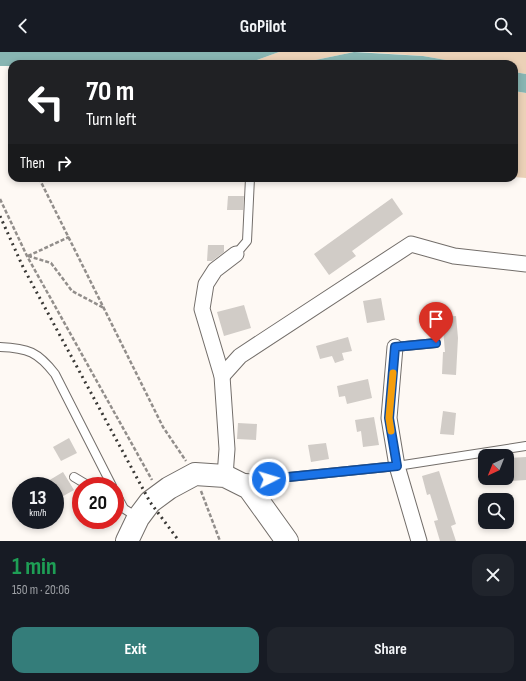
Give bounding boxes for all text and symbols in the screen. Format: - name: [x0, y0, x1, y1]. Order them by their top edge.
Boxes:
- icon: back: [12, 15, 34, 37]
- icon: search: [492, 15, 514, 37]
- text: GoPilot: [240, 16, 286, 37]
- text: 70 m: [86, 75, 134, 108]
- icon: left: [20, 76, 72, 128]
- text: Turn left: [86, 109, 137, 130]
- icon: right: [53, 152, 75, 174]
- text: Then: [20, 154, 45, 173]
- pin: [419, 302, 453, 343]
- icon: arrive: [425, 308, 447, 330]
- north arrow: [478, 449, 514, 485]
- map controls: [478, 449, 514, 529]
- position arrow: [248, 458, 290, 500]
- speed limit sign: 20: [72, 477, 124, 529]
- text: 13: [30, 486, 46, 510]
- button: search: [478, 493, 514, 529]
- text: km/h: [29, 507, 47, 519]
- text: 1 min: [12, 552, 57, 581]
- button: close: [472, 554, 514, 596]
- text: 150 m · 20:06: [12, 582, 70, 598]
- button: Exit: [12, 627, 259, 673]
- button: Share: [267, 627, 514, 673]

